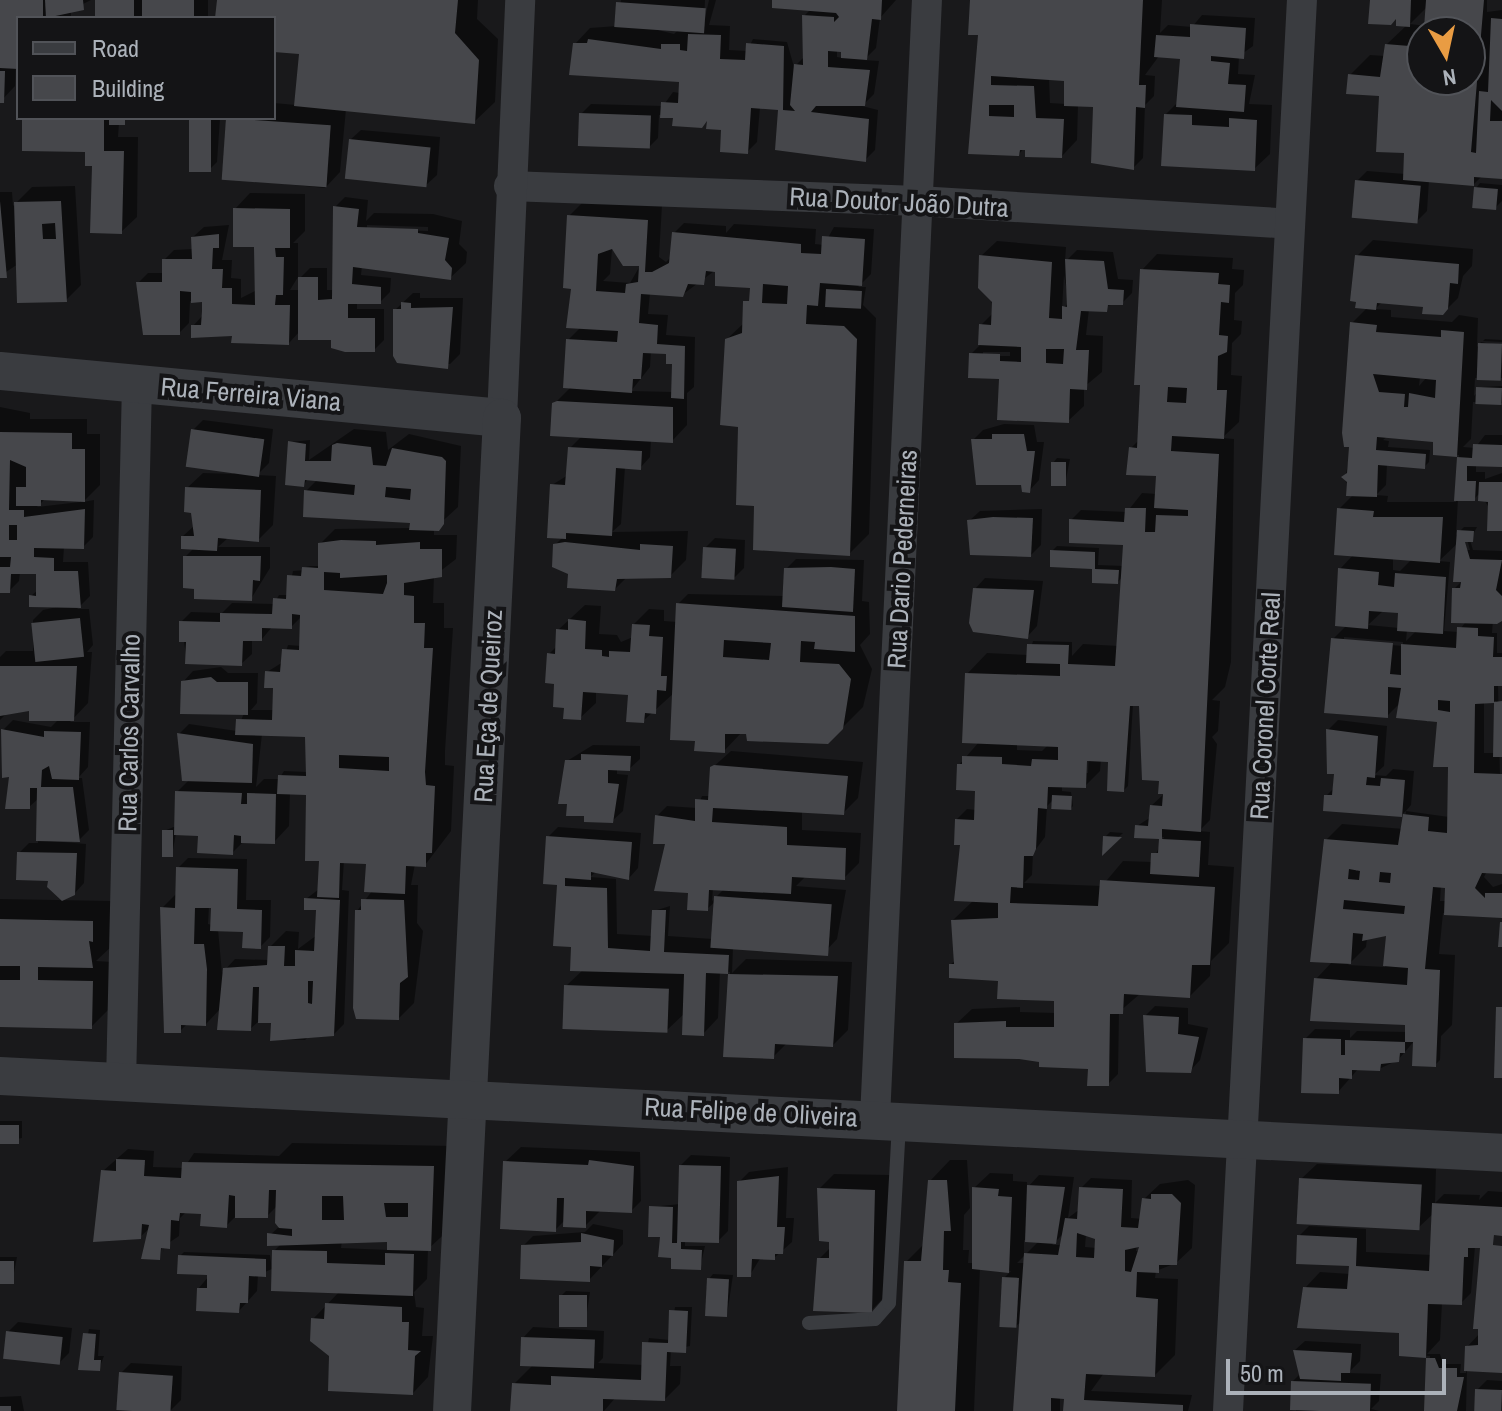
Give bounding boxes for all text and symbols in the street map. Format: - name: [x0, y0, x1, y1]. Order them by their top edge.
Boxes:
- legend: [16, 16, 276, 120]
- north arrow: [1406, 16, 1486, 96]
- text: Road: [92, 32, 139, 64]
- text: N: [1441, 62, 1458, 94]
- text: Building: [92, 72, 164, 104]
- street label: Rua Doutor João Dutra: [789, 181, 1009, 223]
- street label: Rua Ferreira Viana: [159, 371, 343, 417]
- street label: Rua Dario Pederneiras: [881, 449, 923, 669]
- street label: Rua Coronel Corte Real: [1243, 592, 1287, 820]
- street label: Rua Eça de Queiroz: [467, 609, 509, 803]
- street label: Rua Carlos Carvalho: [112, 634, 146, 832]
- street label: Rua Felipe de Oliveira: [644, 1091, 858, 1133]
- scale bar: [1230, 1343, 1450, 1393]
- text: 50 m: [1240, 1357, 1284, 1389]

